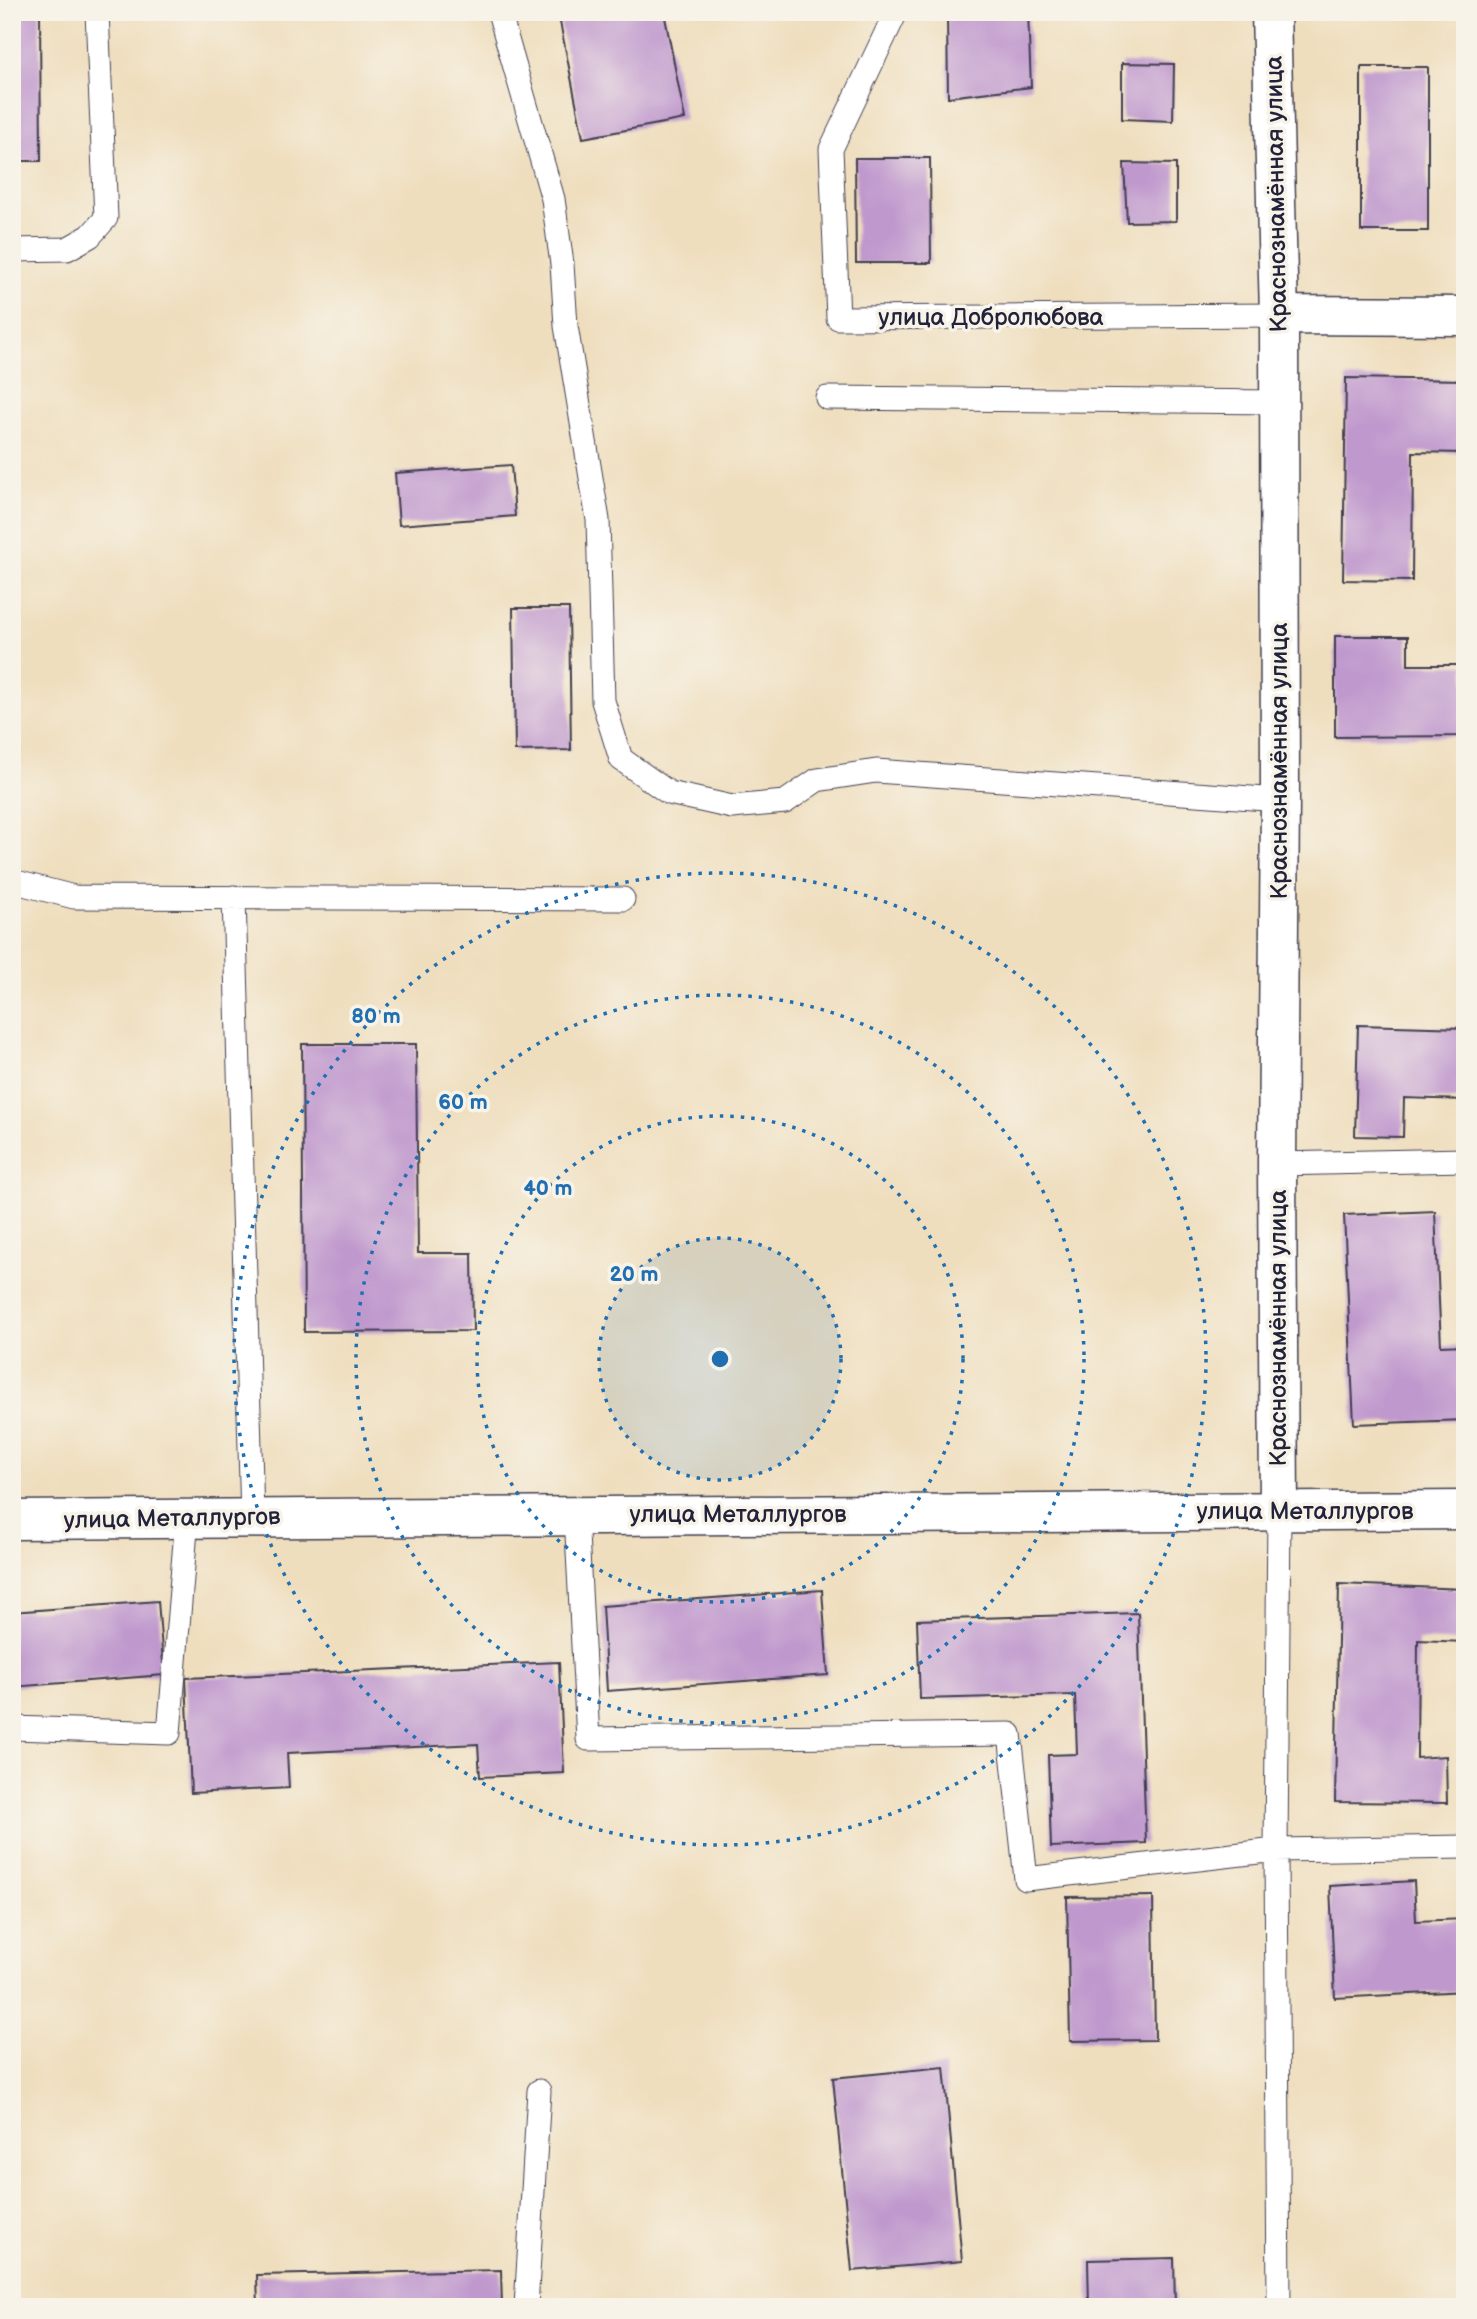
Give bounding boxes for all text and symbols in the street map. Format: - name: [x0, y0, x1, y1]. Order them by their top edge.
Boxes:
- street label: Краснознамённая улица: [1260, 55, 1293, 333]
- street label: улица Добролюбова: [878, 303, 1104, 332]
- street label: Краснознамённая улица: [1265, 623, 1294, 899]
- text: 80 m: [351, 1004, 401, 1029]
- text: 60 m: [438, 1090, 488, 1115]
- text: 40 m: [523, 1176, 573, 1201]
- street label: Краснознамённая улица: [1264, 1190, 1293, 1466]
- text: 20 m: [610, 1262, 658, 1287]
- centre of rings: [708, 1347, 732, 1371]
- street label: улица Металлургов: [1197, 1497, 1414, 1526]
- street label: улица Металлургов: [630, 1500, 847, 1529]
- street label: улица Металлургов: [63, 1502, 281, 1535]

